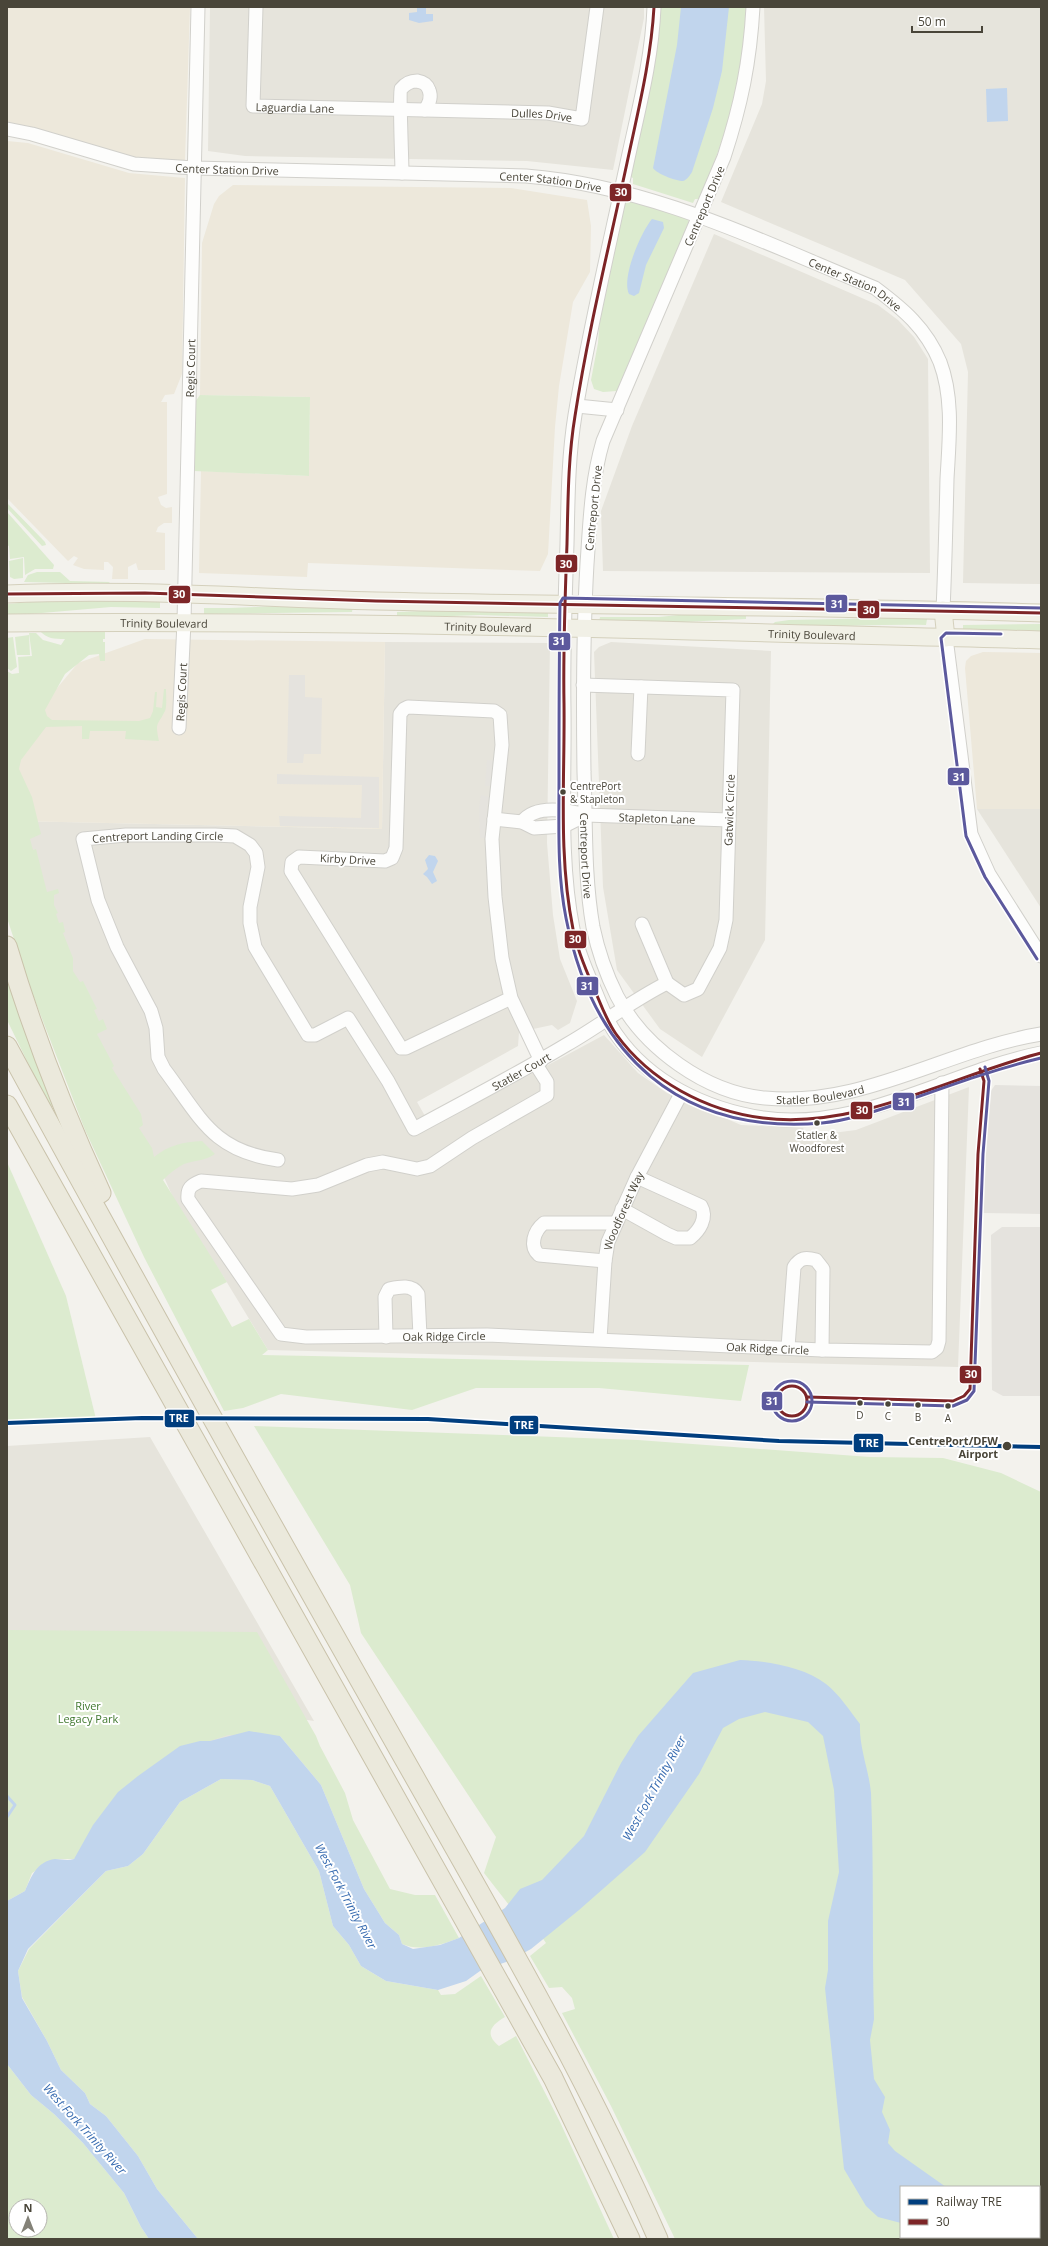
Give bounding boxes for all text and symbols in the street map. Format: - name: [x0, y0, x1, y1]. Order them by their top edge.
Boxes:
- scale bar: [912, 8, 982, 34]
- text: 50 m: [918, 13, 946, 30]
- street label: Laguardia Lane: [256, 99, 334, 115]
- street label: Dulles Drive: [511, 105, 574, 125]
- street label: Center Station Drive: [175, 159, 279, 178]
- street label: Centreport Drive: [680, 163, 728, 249]
- street label: Center Station Drive: [499, 168, 603, 195]
- line badge: 30: [609, 183, 632, 202]
- text: 30: [615, 184, 627, 199]
- street label: Center Station Drive: [807, 254, 905, 314]
- street label: Regis Court: [182, 339, 198, 398]
- street label: Centreport Drive: [581, 464, 605, 552]
- line badge: 30: [555, 554, 578, 573]
- text: 30: [560, 556, 572, 571]
- line badge: 30: [168, 585, 191, 604]
- text: 30: [173, 586, 185, 601]
- line badge: 31: [825, 594, 848, 613]
- text: 31: [831, 596, 843, 611]
- line badge: 30: [857, 600, 880, 619]
- text: 30: [863, 602, 875, 617]
- street label: Trinity Boulevard: [120, 615, 208, 630]
- street label: Trinity Boulevard: [444, 618, 532, 635]
- street label: Trinity Boulevard: [768, 625, 856, 643]
- line badge: 31: [548, 632, 571, 651]
- text: 31: [553, 633, 565, 648]
- street label: Regis Court: [172, 662, 190, 722]
- line badge: 31: [947, 767, 970, 786]
- text: 31: [953, 769, 965, 784]
- street label: Gatwick Circle: [720, 774, 738, 846]
- place label: CentrePort & Stapleton: [570, 779, 624, 806]
- marker: CentrePort & Stapleton: [558, 787, 568, 797]
- street label: Stapleton Lane: [618, 809, 696, 826]
- street label: Centreport Drive: [578, 813, 596, 899]
- street label: Centreport Landing Circle: [91, 827, 224, 846]
- street label: Kirby Drive: [320, 850, 376, 868]
- line badge: 30: [564, 930, 587, 949]
- text: 30: [569, 931, 581, 946]
- line badge: 31: [576, 976, 599, 996]
- text: 31: [581, 978, 593, 993]
- street label: Statler Court: [489, 1048, 553, 1093]
- street label: Statler Boulevard: [776, 1081, 866, 1107]
- line badge: 31: [892, 1092, 915, 1111]
- text: 31: [898, 1094, 910, 1109]
- line badge: 30: [850, 1101, 873, 1120]
- text: 30: [856, 1102, 868, 1117]
- marker: Statler & Woodforest: [812, 1118, 822, 1128]
- place label: Statler & Woodforest: [790, 1128, 845, 1155]
- street label: Woodforest Way: [599, 1168, 647, 1251]
- street label: Oak Ridge Circle: [402, 1328, 486, 1343]
- street label: Oak Ridge Circle: [726, 1338, 810, 1357]
- line badge: 30: [959, 1365, 982, 1384]
- text: 30: [965, 1366, 977, 1381]
- line badge: 31: [761, 1391, 783, 1411]
- text: 31: [766, 1393, 778, 1408]
- marker: D: [855, 1398, 865, 1408]
- marker: C: [883, 1399, 893, 1409]
- marker: B: [913, 1400, 923, 1410]
- marker: A: [943, 1401, 953, 1411]
- place label: D: [856, 1408, 864, 1422]
- line badge: TRE: [164, 1409, 195, 1428]
- place label: C: [885, 1409, 891, 1423]
- text: TRE: [169, 1410, 189, 1425]
- place label: B: [915, 1410, 921, 1424]
- place label: A: [945, 1411, 952, 1425]
- line badge: TRE: [509, 1415, 539, 1435]
- text: TRE: [514, 1417, 534, 1432]
- line badge: TRE: [853, 1433, 884, 1453]
- place label: CentrePort/DFW Airport: [908, 1433, 998, 1461]
- text: TRE: [859, 1435, 879, 1450]
- marker: CentrePort/DFW Airport: [1001, 1440, 1013, 1452]
- park label: River Legacy Park: [58, 1698, 119, 1726]
- water label: West Fork Trinity River: [618, 1732, 690, 1843]
- water label: West Fork Trinity River: [311, 1840, 382, 1953]
- water label: West Fork Trinity River: [40, 2080, 131, 2179]
- legend: [900, 2186, 1040, 2238]
- text: Railway TRE: [936, 2193, 1002, 2210]
- north arrow: [8, 2198, 48, 2238]
- text: N: [24, 2200, 32, 2215]
- text: 30: [936, 2213, 950, 2230]

